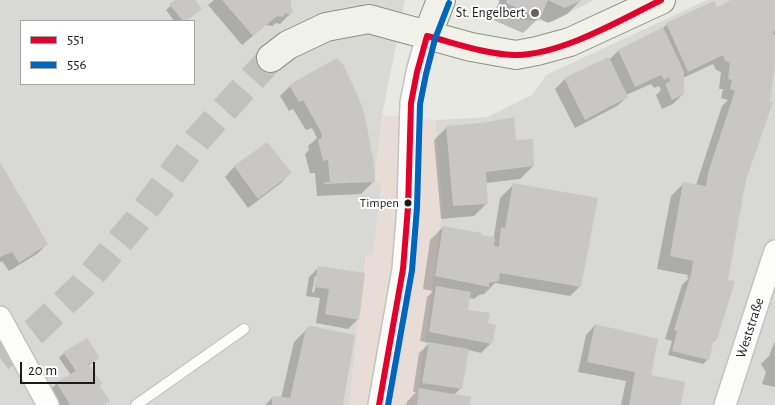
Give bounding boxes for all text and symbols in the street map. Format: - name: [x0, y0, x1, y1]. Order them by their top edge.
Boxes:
- place label: St. Engelbert: [456, 5, 525, 21]
- marker: St. Engelbert: [529, 7, 541, 19]
- legend: [20, 20, 195, 85]
- text: 551: [67, 32, 85, 47]
- text: 556: [67, 57, 87, 72]
- place label: Timpen: [360, 195, 399, 211]
- marker: Timpen: [403, 198, 413, 208]
- street label: Weststraße: [732, 296, 768, 360]
- scale bar: [22, 352, 98, 384]
- text: 20 m: [28, 363, 57, 378]

